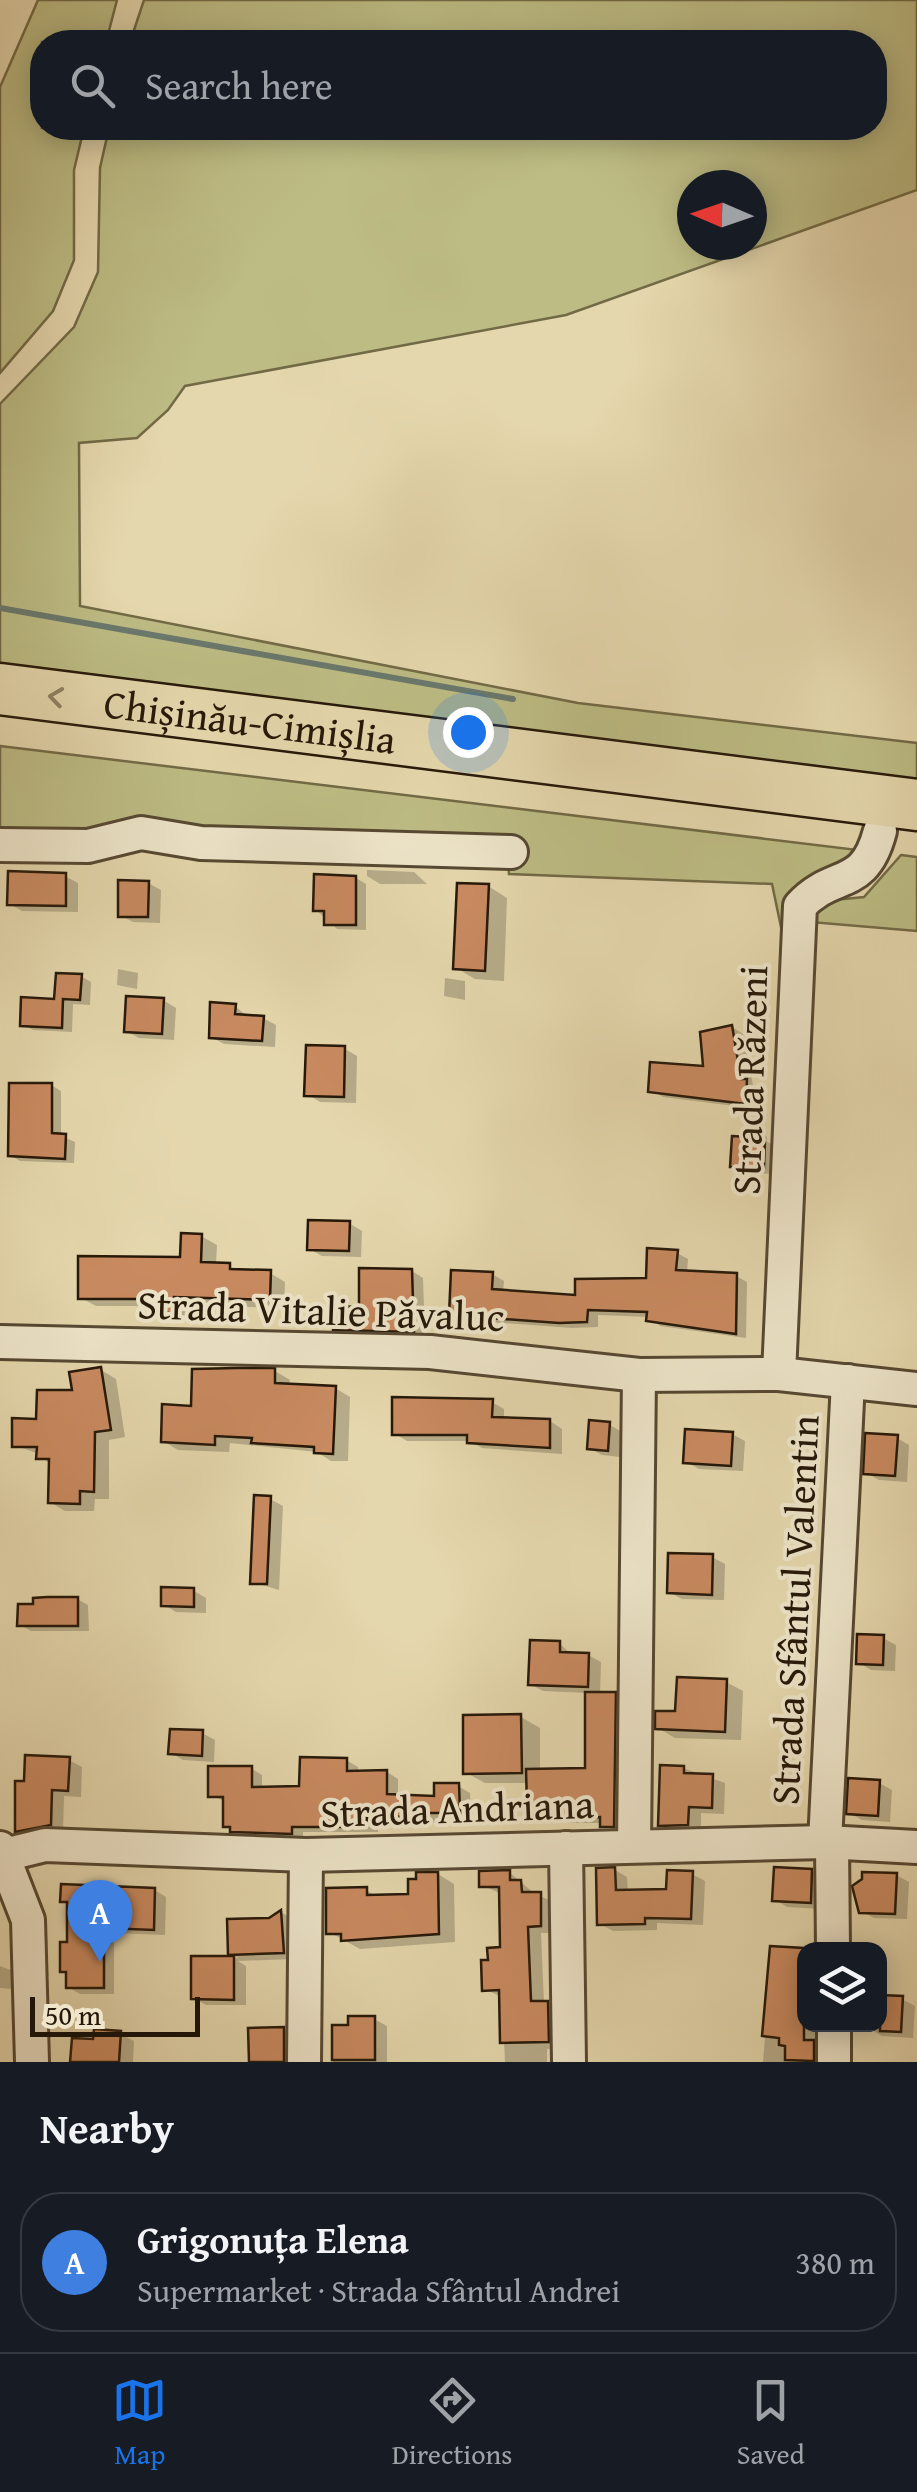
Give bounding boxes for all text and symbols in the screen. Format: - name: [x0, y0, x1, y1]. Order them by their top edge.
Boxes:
- search box: [30, 30, 887, 140]
- text: Search here: [145, 57, 333, 113]
- icon: search: [65, 58, 120, 113]
- north arrow: [677, 170, 767, 260]
- street label: Chișinău-Cimișlia: [101, 673, 399, 768]
- one-way arrow: [48, 687, 65, 708]
- your location: [443, 707, 494, 758]
- street label: Strada Răzeni: [716, 964, 782, 1196]
- street label: Strada Vitalie Păvaluc: [136, 1274, 506, 1346]
- street label: Strada Sfântul Valentin: [754, 1414, 834, 1806]
- street label: Strada Andriana: [319, 1774, 595, 1842]
- pin: A: [68, 1880, 132, 1962]
- map controls: [797, 1942, 887, 2032]
- button: layers: [797, 1942, 887, 2032]
- scale bar: [30, 1992, 200, 2036]
- text: 50 m: [45, 1994, 101, 2035]
- text: Nearby: [40, 2097, 174, 2158]
- text: Grigonuța Elena: [137, 2211, 409, 2267]
- text: A: [64, 2239, 85, 2286]
- text: 380 m: [796, 2239, 875, 2286]
- text: Supermarket · Strada Sfântul Andrei: [137, 2267, 620, 2314]
- tab: Map: [112, 2373, 167, 2474]
- tab: Directions: [392, 2373, 512, 2474]
- tab: Saved: [737, 2373, 805, 2474]

